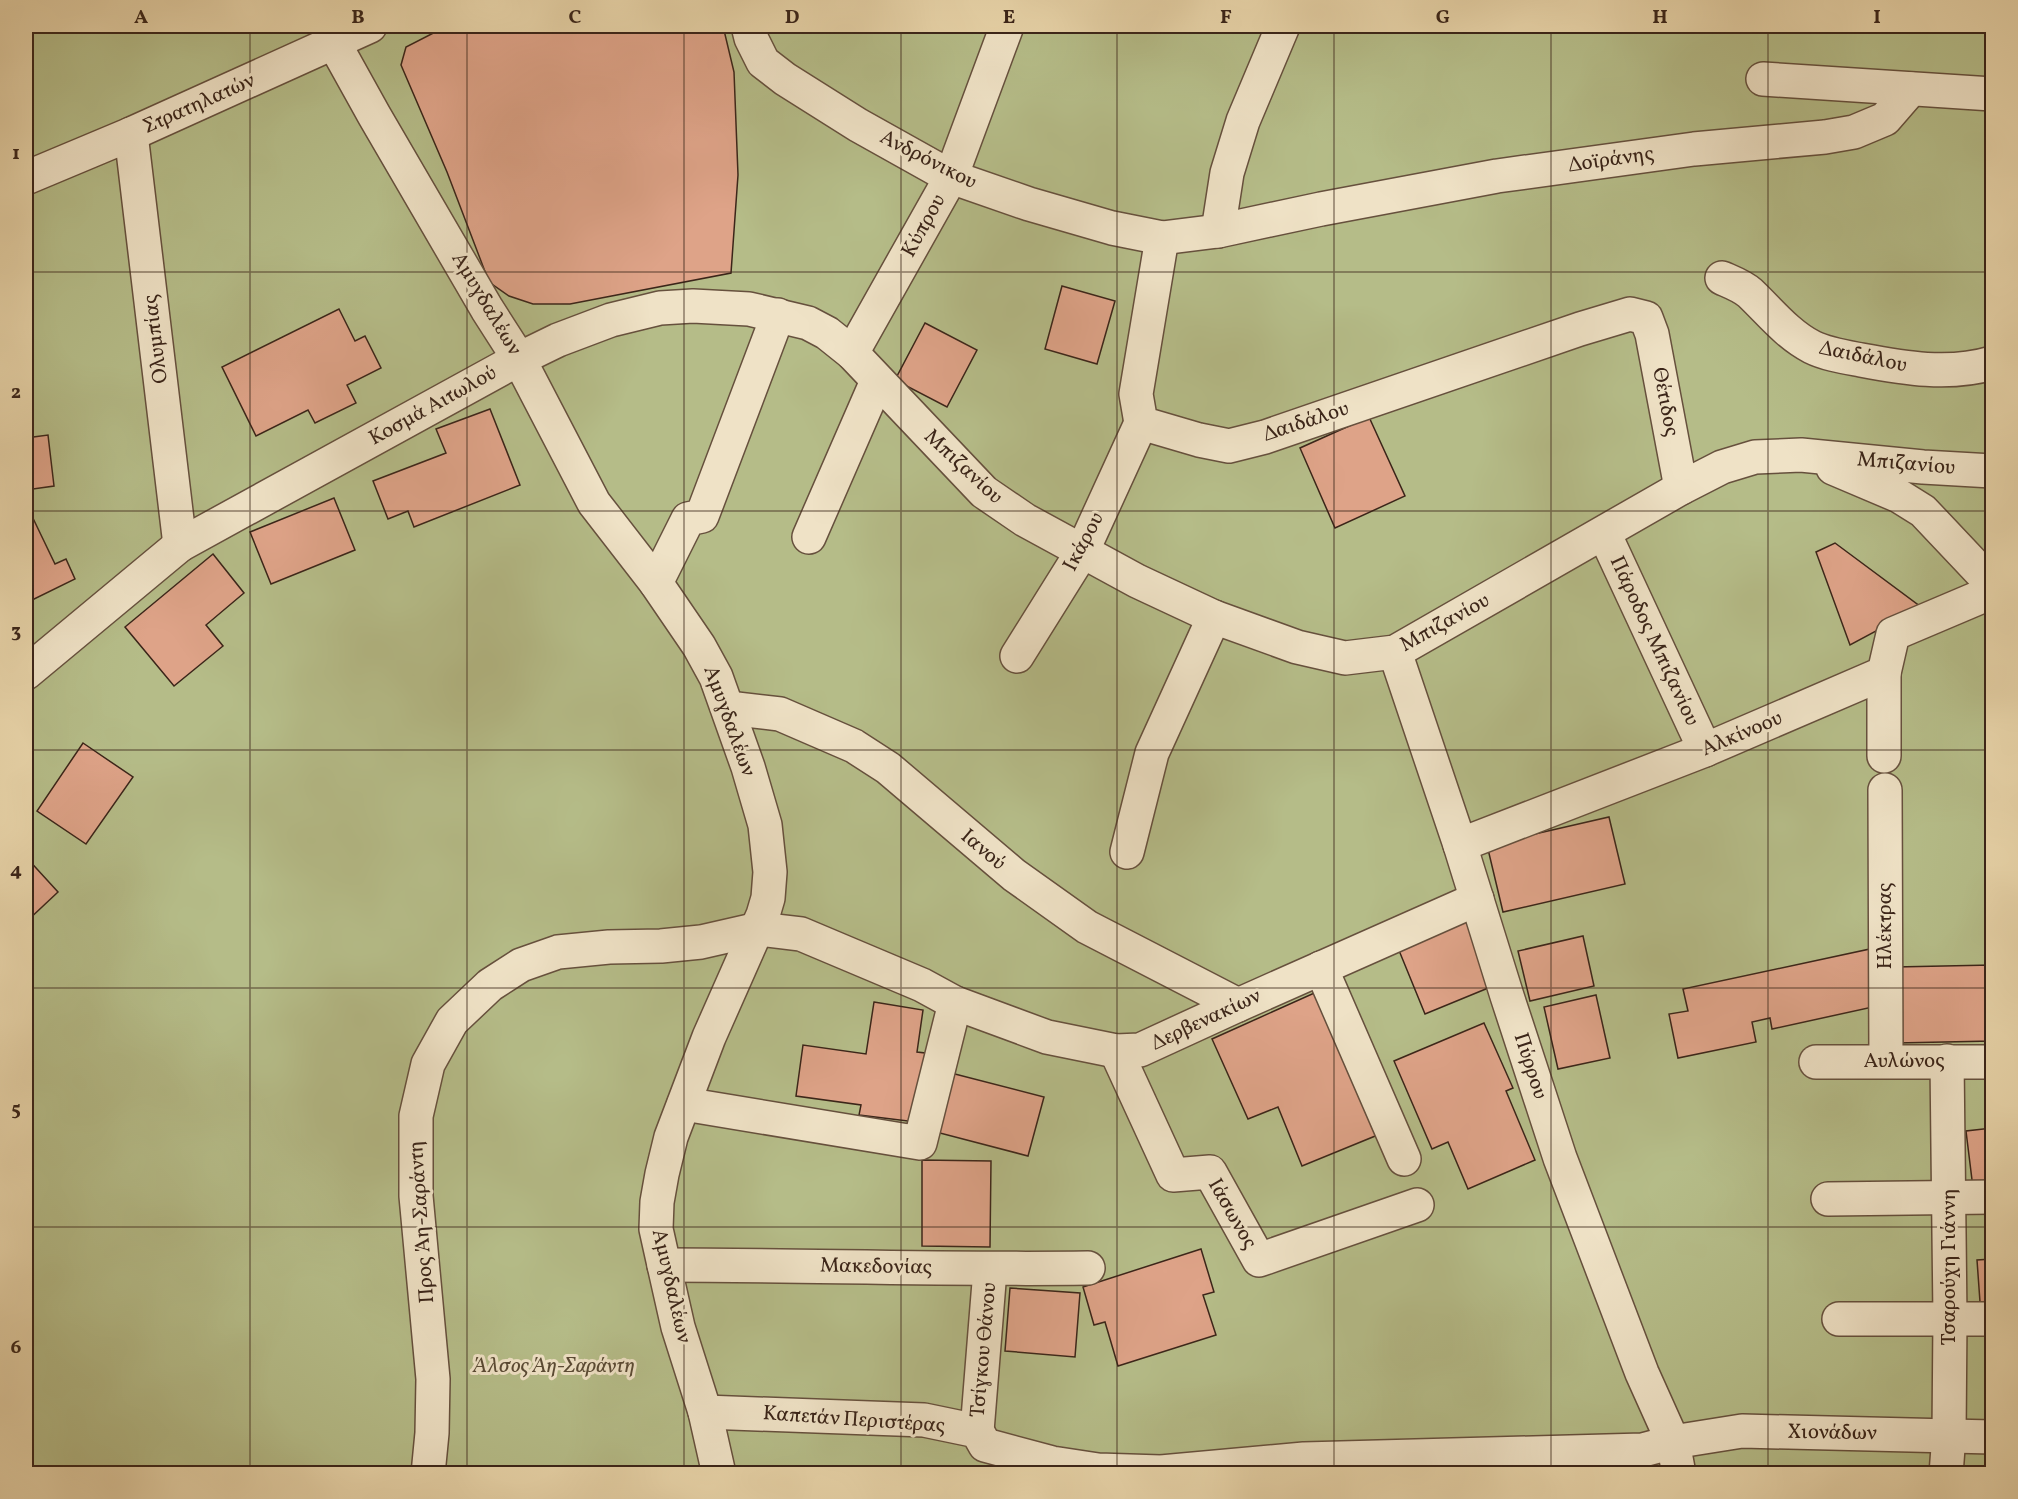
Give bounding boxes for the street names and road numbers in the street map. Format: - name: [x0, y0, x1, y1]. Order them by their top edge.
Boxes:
- street label: Στρατηλατών: [138, 66, 260, 142]
- street label: Ανδρόνικου: [875, 123, 981, 197]
- street label: Δοϊράνης: [1566, 140, 1656, 180]
- street label: Κύπρου: [895, 189, 953, 263]
- street label: Αμυγδαλέων: [444, 247, 528, 361]
- street label: Ολυμπίας: [136, 293, 176, 385]
- street label: Δαιδάλου: [1816, 334, 1910, 380]
- street label: Κοσμά Αιτωλού: [364, 359, 502, 453]
- street label: Θέτιδος: [1644, 365, 1686, 439]
- street label: Δαιδάλου: [1259, 394, 1353, 450]
- street label: Μπιζανίου: [917, 423, 1009, 511]
- street label: Μπιζανίου: [1856, 445, 1956, 483]
- street label: Ικάρου: [1056, 507, 1112, 577]
- street label: Πάροδος Μπιζανίου: [1602, 551, 1706, 731]
- street label: Μπιζανίου: [1395, 586, 1495, 660]
- street label: Αμυγδαλέων: [696, 662, 762, 780]
- street label: Αλκίνοου: [1697, 704, 1787, 764]
- street label: Ιανού: [954, 822, 1012, 878]
- street label: Ηλέκτρας: [1871, 882, 1900, 970]
- street label: Δερβενακίων: [1146, 982, 1266, 1058]
- street label: Πύρρου: [1506, 1029, 1554, 1103]
- street label: Αυλώνος: [1863, 1047, 1945, 1076]
- street label: Προς Άη-Σαράντη: [402, 1140, 442, 1304]
- street label: Ιάσωνος: [1200, 1173, 1264, 1255]
- street label: Τσαρούχη Γιάννη: [1935, 1188, 1964, 1346]
- street label: Αμυγδαλέων: [644, 1226, 698, 1346]
- street label: Μακεδονίας: [820, 1252, 932, 1282]
- street label: Τσίγκου Θάνου: [964, 1281, 1004, 1419]
- street label: Καπετάν Περιστέρας: [762, 1399, 946, 1441]
- street label: Χιονάδων: [1787, 1418, 1877, 1448]

